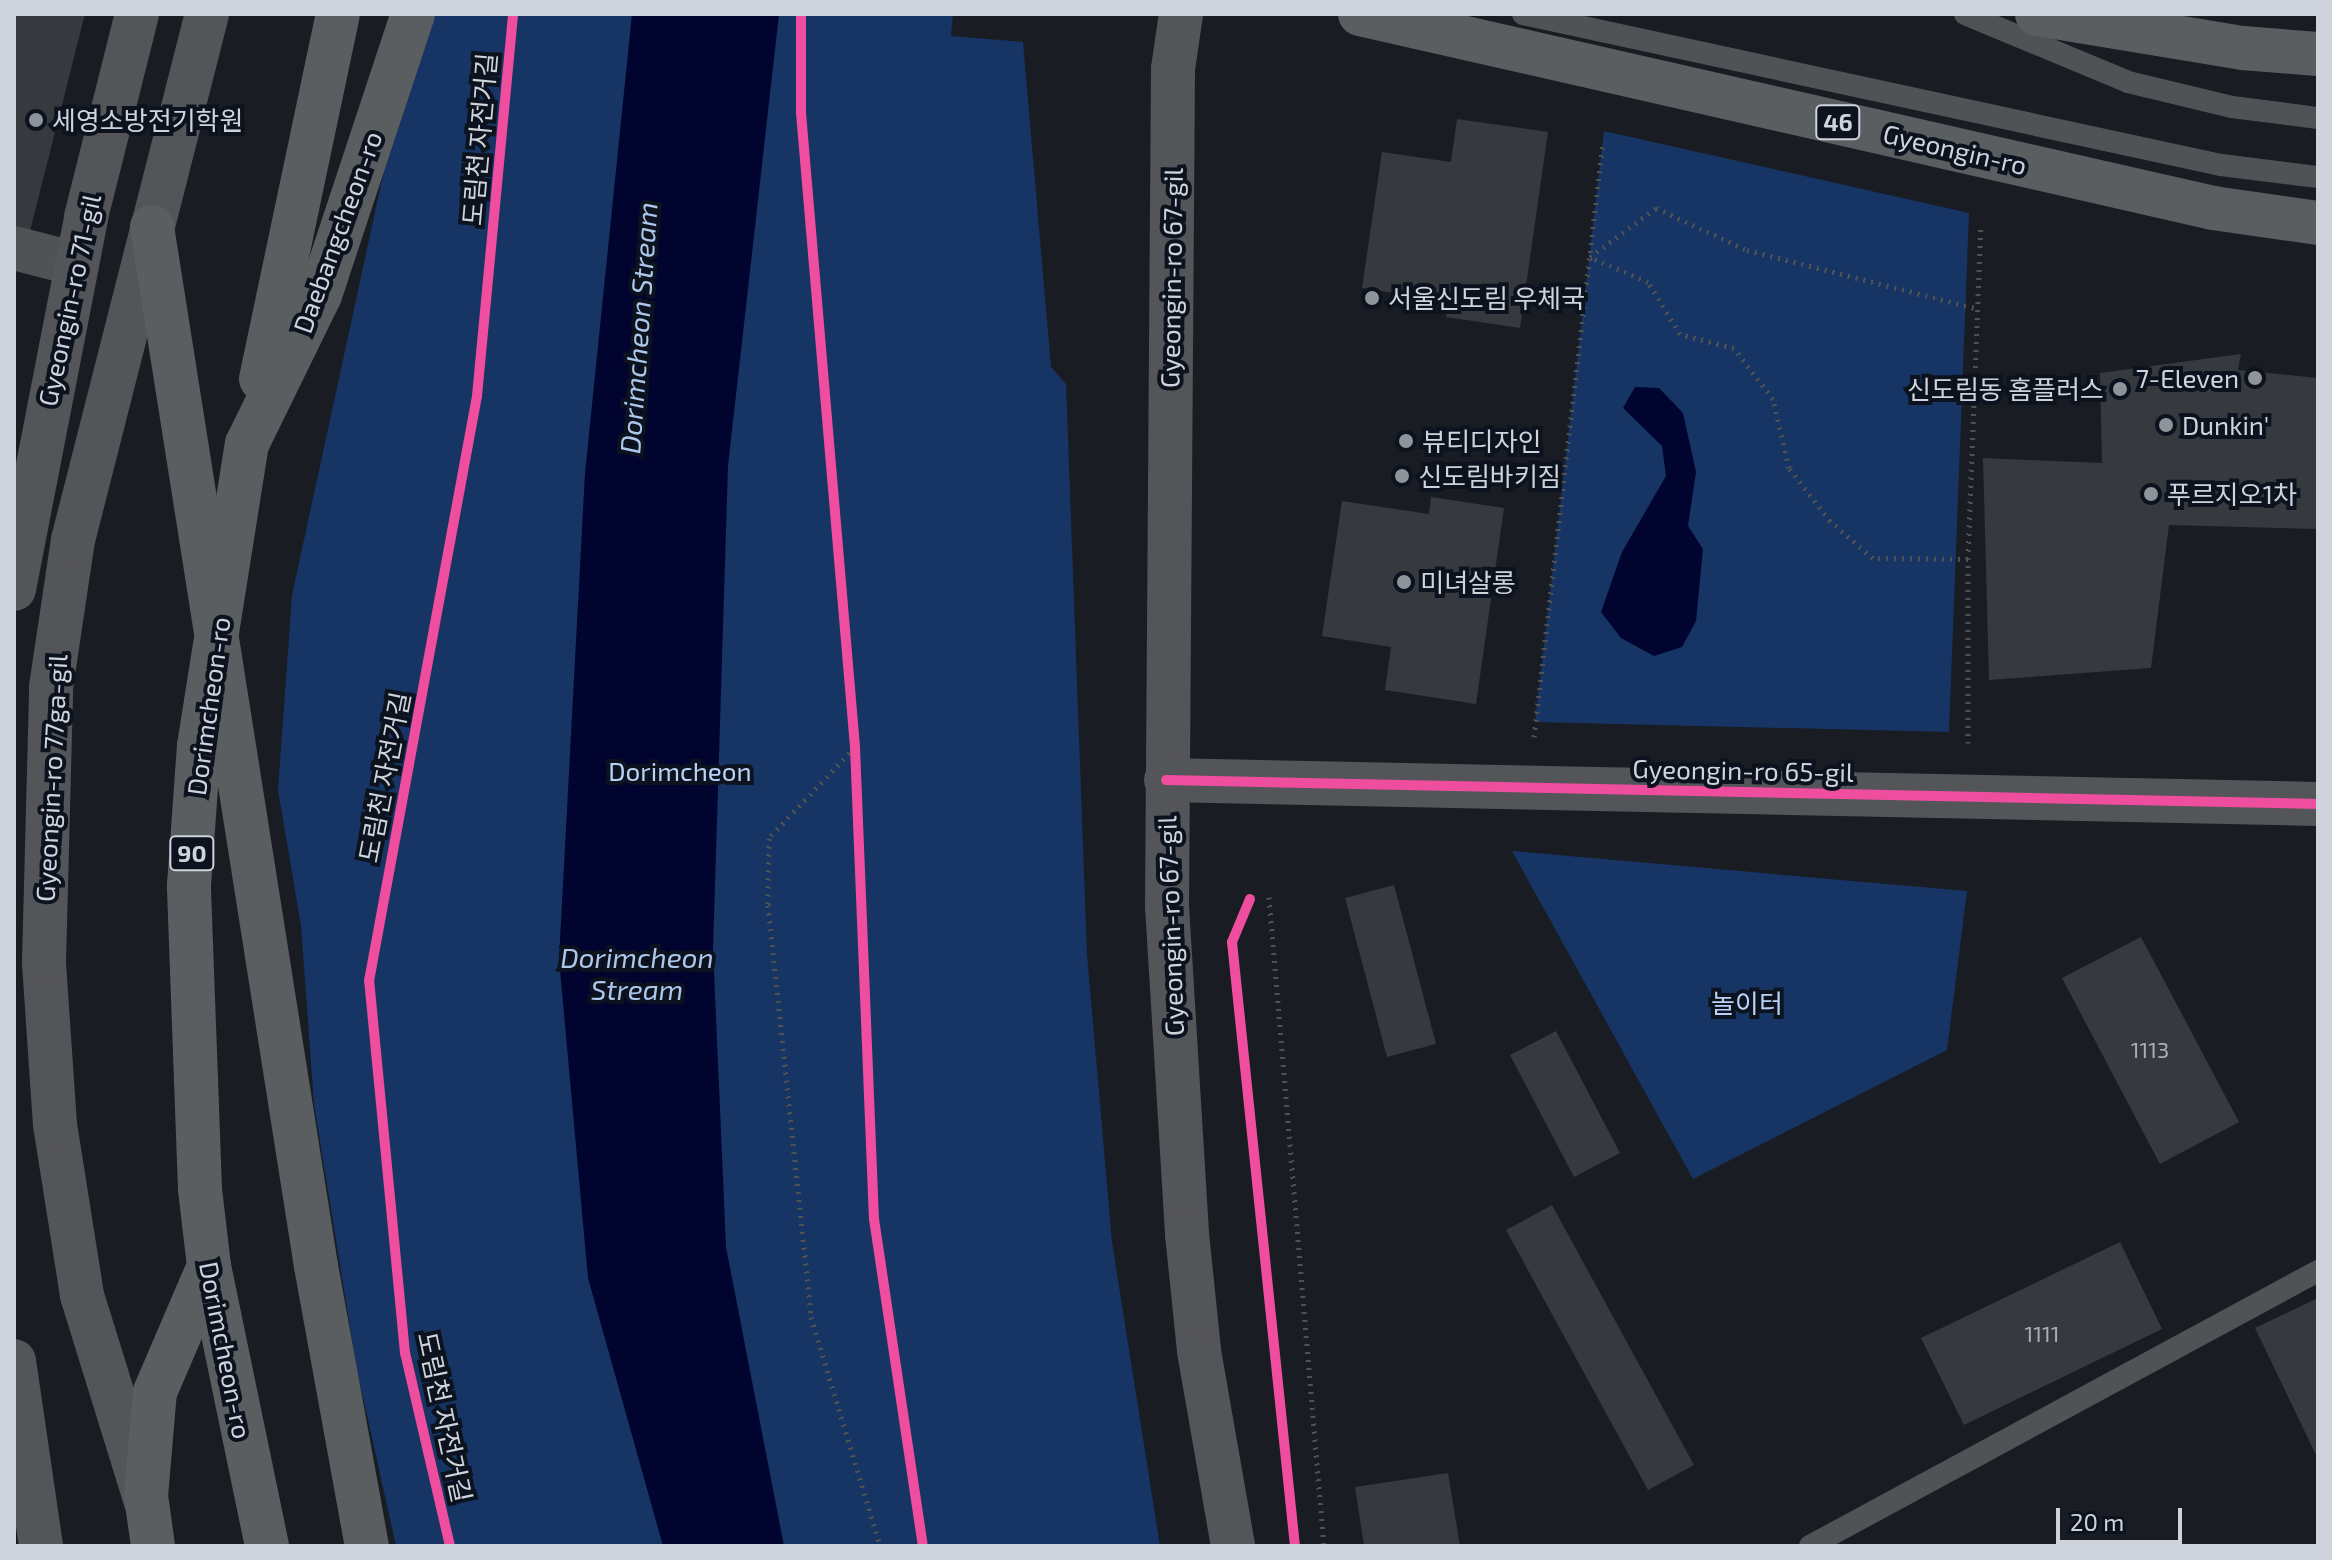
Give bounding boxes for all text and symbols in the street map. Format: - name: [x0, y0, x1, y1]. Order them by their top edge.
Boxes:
- street label: 도림천 자전거길: [456, 51, 502, 227]
- road number: 46: [1814, 102, 1862, 142]
- place label: 세영소방전기학원: [52, 104, 243, 136]
- marker: 세영소방전기학원: [27, 111, 45, 129]
- street label: Gyeongin-ro: [1880, 117, 2030, 181]
- street label: Daebangcheon-ro: [286, 127, 388, 337]
- street label: Gyeongin-ro 67-gil: [1153, 168, 1189, 388]
- street label: Gyeongin-ro 71-gil: [31, 191, 107, 409]
- water label: Dorimcheon Stream: [612, 201, 664, 455]
- place label: 서울신도림 우체국: [1388, 282, 1585, 314]
- marker: 서울신도림 우체국: [1363, 289, 1381, 307]
- place label: 7-Eleven: [2136, 362, 2239, 394]
- marker: 7-Eleven: [2246, 369, 2264, 387]
- place label: 신도림동 홈플러스: [1907, 373, 2104, 405]
- marker: 신도림동 홈플러스: [2111, 380, 2129, 398]
- place label: Dunkin': [2182, 409, 2269, 441]
- marker: Dunkin': [2157, 416, 2175, 434]
- place label: 뷰티디자인: [1422, 425, 1542, 457]
- marker: 뷰티디자인: [1397, 432, 1415, 450]
- place label: 신도림바키짐: [1418, 460, 1562, 492]
- marker: 신도림바키짐: [1393, 467, 1411, 485]
- place label: 푸르지오1차: [2167, 478, 2297, 510]
- marker: 푸르지오1차: [2142, 485, 2160, 503]
- place label: 미녀살롱: [1420, 566, 1516, 598]
- marker: 미녀살롱: [1395, 573, 1413, 591]
- street label: Dorimcheon-ro: [180, 615, 236, 797]
- street label: Gyeongin-ro 77ga-gil: [29, 653, 73, 903]
- street label: 도림천 자전거길: [352, 689, 416, 865]
- street label: Gyeongin-ro 65-gil: [1632, 752, 1854, 788]
- park label: Dorimcheon: [608, 755, 752, 787]
- street label: Gyeongin-ro 67-gil: [1151, 815, 1189, 1037]
- road number: 90: [168, 833, 216, 873]
- water label: Dorimcheon Stream: [560, 940, 714, 1006]
- park label: 놀이터: [1711, 987, 1783, 1019]
- house number: 1113: [2131, 1037, 2169, 1063]
- street label: Dorimcheon-ro: [194, 1259, 258, 1441]
- house number: 1111: [2024, 1321, 2060, 1347]
- street label: 도림천 자전거길: [412, 1329, 478, 1505]
- scale bar: [2060, 1492, 2186, 1542]
- text: 20 m: [2070, 1507, 2124, 1536]

